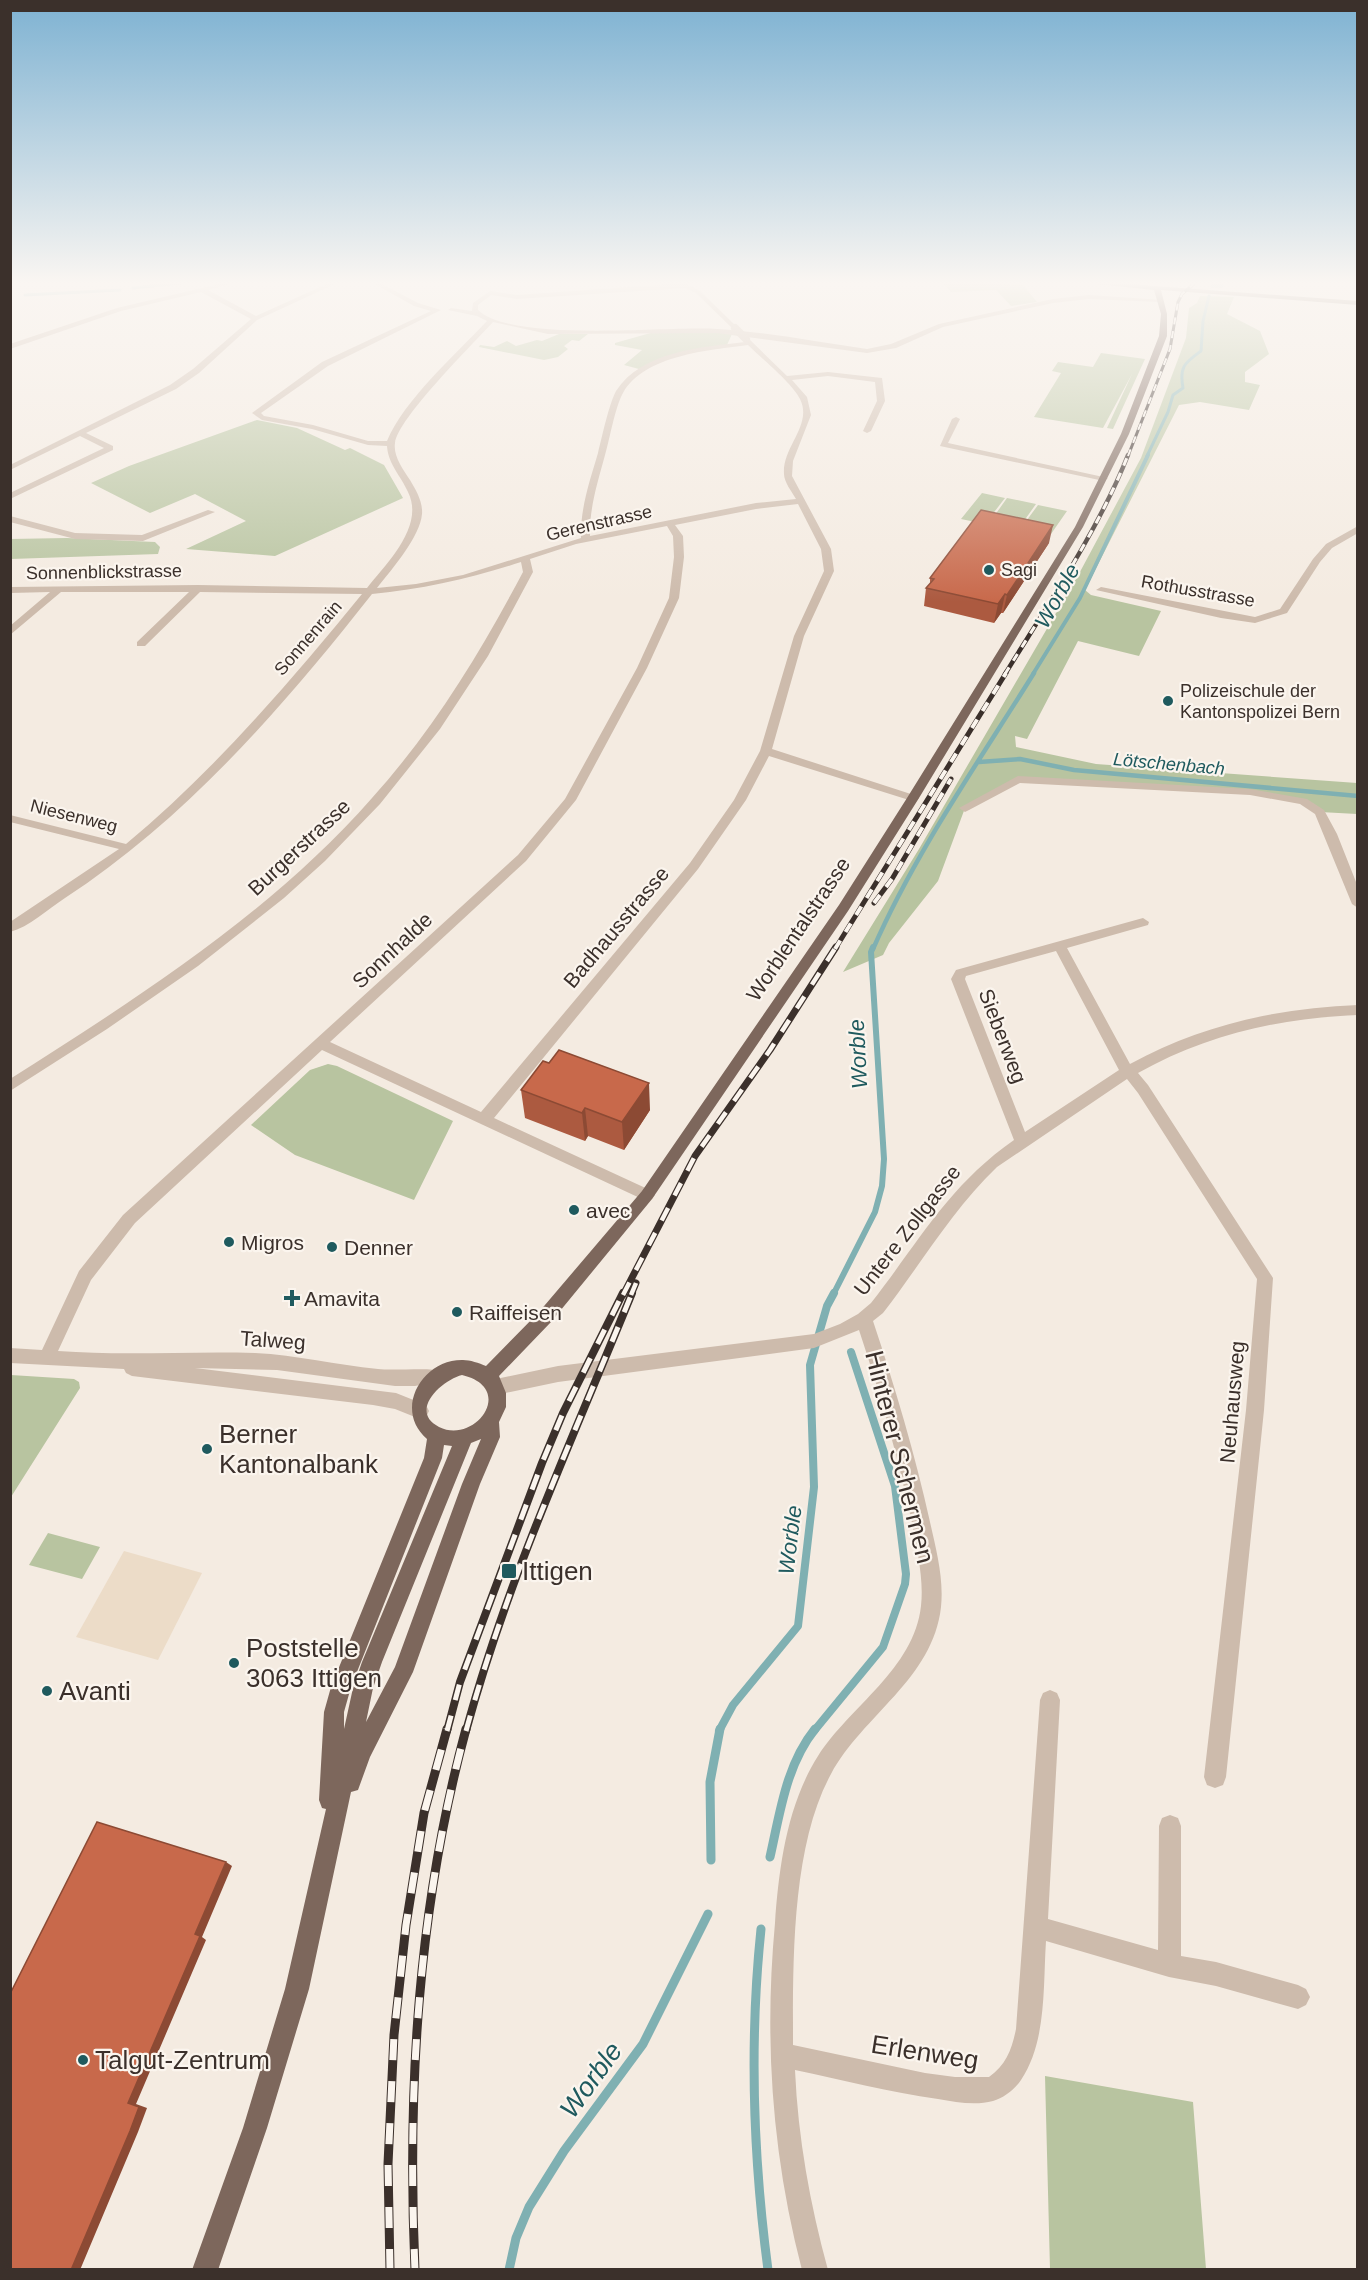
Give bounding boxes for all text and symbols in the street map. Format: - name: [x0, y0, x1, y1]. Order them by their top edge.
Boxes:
- street label: Gerenstrasse: [544, 501, 654, 545]
- water label: Worble: [1029, 559, 1085, 633]
- place label: Sagi: [1001, 560, 1037, 580]
- street label: Sonnenblickstrasse: [26, 561, 182, 583]
- marker: Sagi: [982, 563, 996, 577]
- street label: Rothusstrasse: [1140, 571, 1256, 611]
- street label: Sonnenrain: [270, 597, 346, 679]
- place label: Polizeischule der Kantonspolizei Bern: [1180, 681, 1340, 722]
- marker: Polizeischule der Kantonspolizei Bern: [1161, 694, 1175, 708]
- water label: Lötschenbach: [1112, 749, 1226, 779]
- street label: Burgerstrasse: [243, 794, 355, 900]
- street label: Niesenweg: [28, 796, 120, 836]
- street label: Worblentalstrasse: [742, 853, 854, 1005]
- street label: Badhausstrasse: [559, 862, 673, 992]
- street label: Sonnhalde: [347, 907, 437, 993]
- street label: Sieberweg: [974, 986, 1032, 1086]
- water label: Worble: [844, 1019, 872, 1089]
- street label: Untere Zollgasse: [849, 1160, 965, 1300]
- place label: avec: [586, 1199, 630, 1222]
- marker: avec: [567, 1203, 581, 1217]
- place label: Migros: [241, 1231, 304, 1254]
- marker: Migros: [222, 1235, 236, 1249]
- place label: Denner: [344, 1236, 413, 1259]
- marker: Denner: [325, 1240, 339, 1254]
- place label: Amavita: [304, 1287, 380, 1310]
- marker: Amavita: [285, 1291, 299, 1305]
- place label: Raiffeisen: [469, 1301, 562, 1324]
- marker: Raiffeisen: [450, 1305, 464, 1319]
- street label: Talweg: [240, 1326, 306, 1354]
- street label: Neuhausweg: [1215, 1340, 1249, 1464]
- street label: Hinterer Schermen: [859, 1348, 941, 1566]
- place label: Berner Kantonalbank: [219, 1419, 379, 1479]
- marker: Berner Kantonalbank: [200, 1442, 214, 1456]
- water label: Worble: [773, 1504, 807, 1576]
- place label: Ittigen: [522, 1556, 593, 1586]
- marker: Ittigen: [500, 1562, 518, 1580]
- place label: Poststelle 3063 Ittigen: [246, 1633, 382, 1693]
- marker: Poststelle 3063 Ittigen: [227, 1656, 241, 1670]
- place label: Avanti: [59, 1676, 131, 1706]
- marker: Avanti: [40, 1684, 54, 1698]
- street label: Erlenweg: [869, 2029, 981, 2075]
- water label: Worble: [554, 2037, 628, 2123]
- place label: Talgut-Zentrum: [95, 2045, 270, 2075]
- marker: Talgut-Zentrum: [76, 2053, 90, 2067]

